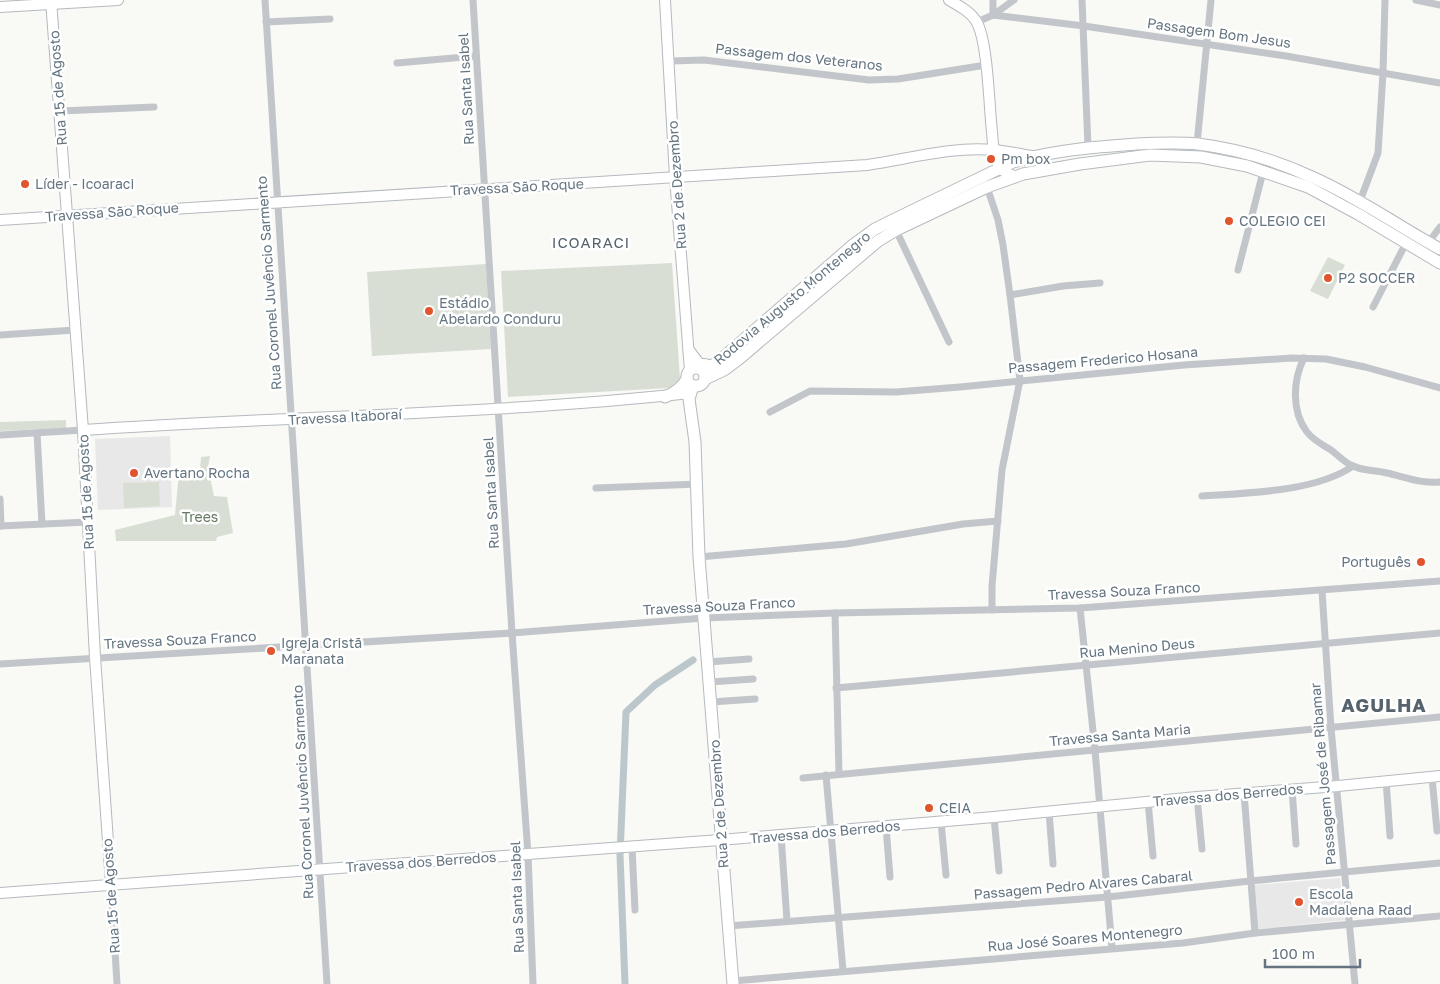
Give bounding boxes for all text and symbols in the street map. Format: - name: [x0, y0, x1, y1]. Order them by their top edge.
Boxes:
- street label: Passagem Bom Jesus: [1146, 14, 1292, 51]
- street label: Rua 15 de Agosto: [45, 30, 70, 146]
- street label: Rua Santa Isabel: [454, 32, 477, 146]
- street label: Passagem dos Veteranos: [714, 39, 884, 74]
- street label: Rua 2 de Dezembro: [664, 120, 689, 250]
- place label: Pm box: [1001, 150, 1051, 167]
- marker: Pm box: [985, 153, 997, 165]
- place label: Líder - Icoaraci: [35, 175, 134, 192]
- street label: Rua Coronel Juvêncio Sarmento: [253, 175, 284, 391]
- street label: Travessa São Roque: [450, 175, 584, 198]
- marker: Líder - Icoaraci: [19, 178, 31, 190]
- street label: Travessa São Roque: [45, 198, 179, 225]
- place label: COLEGIO CEI: [1239, 212, 1326, 229]
- marker: COLEGIO CEI: [1223, 215, 1235, 227]
- street label: Rodovia Augusto Montenegro: [710, 227, 873, 368]
- district label: ICOARACI: [552, 233, 630, 251]
- place label: P2 SOCCER: [1338, 269, 1415, 286]
- marker: P2 SOCCER: [1322, 272, 1334, 284]
- place label: Estádio Abelardo Conduru: [439, 294, 561, 327]
- marker: Estádio Abelardo Conduru: [423, 305, 435, 317]
- street label: Passagem Frederico Hosana: [1007, 343, 1199, 376]
- street label: Travessa Itaboraí: [288, 405, 404, 428]
- street label: Rua 15 de Agosto: [74, 434, 97, 550]
- street label: Rua Santa Isabel: [479, 436, 502, 550]
- place label: Avertano Rocha: [144, 464, 250, 481]
- marker: Avertano Rocha: [128, 467, 140, 479]
- park label: Trees: [182, 508, 218, 525]
- place label: Português: [1341, 553, 1411, 570]
- marker: Português: [1415, 556, 1427, 568]
- street label: Travessa Souza Franco: [1047, 578, 1201, 603]
- street label: Travessa Souza Franco: [642, 593, 796, 618]
- street label: Travessa Souza Franco: [103, 627, 257, 652]
- place label: Igreja Cristã Maranata: [281, 634, 362, 667]
- street label: Rua Menino Deus: [1078, 634, 1195, 661]
- marker: Igreja Cristã Maranata: [265, 645, 277, 657]
- street label: Passagem José de Ribamar: [1306, 681, 1339, 866]
- street label: Rua Coronel Juvêncio Sarmento: [288, 684, 317, 900]
- district label: AGULHA: [1341, 693, 1427, 716]
- street label: Travessa Santa Maria: [1049, 720, 1191, 749]
- street label: Rua 2 de Dezembro: [706, 739, 731, 869]
- street label: Travessa dos Berredos: [1152, 779, 1304, 810]
- place label: CEIA: [939, 799, 971, 816]
- marker: CEIA: [923, 802, 935, 814]
- street label: Travessa dos Berredos: [749, 816, 901, 847]
- street label: Rua 15 de Agosto: [98, 838, 123, 954]
- street label: Rua Santa Isabel: [506, 841, 527, 953]
- street label: Travessa dos Berredos: [345, 848, 497, 875]
- street label: Passagem Pedro Alvares Cabaral: [973, 866, 1193, 903]
- place label: Escola Madalena Raad: [1309, 885, 1412, 918]
- marker: Escola Madalena Raad: [1293, 896, 1305, 908]
- street label: Rua José Soares Montenegro: [987, 921, 1183, 954]
- scale bar: [1265, 936, 1360, 968]
- text: 100 m: [1272, 944, 1315, 962]

